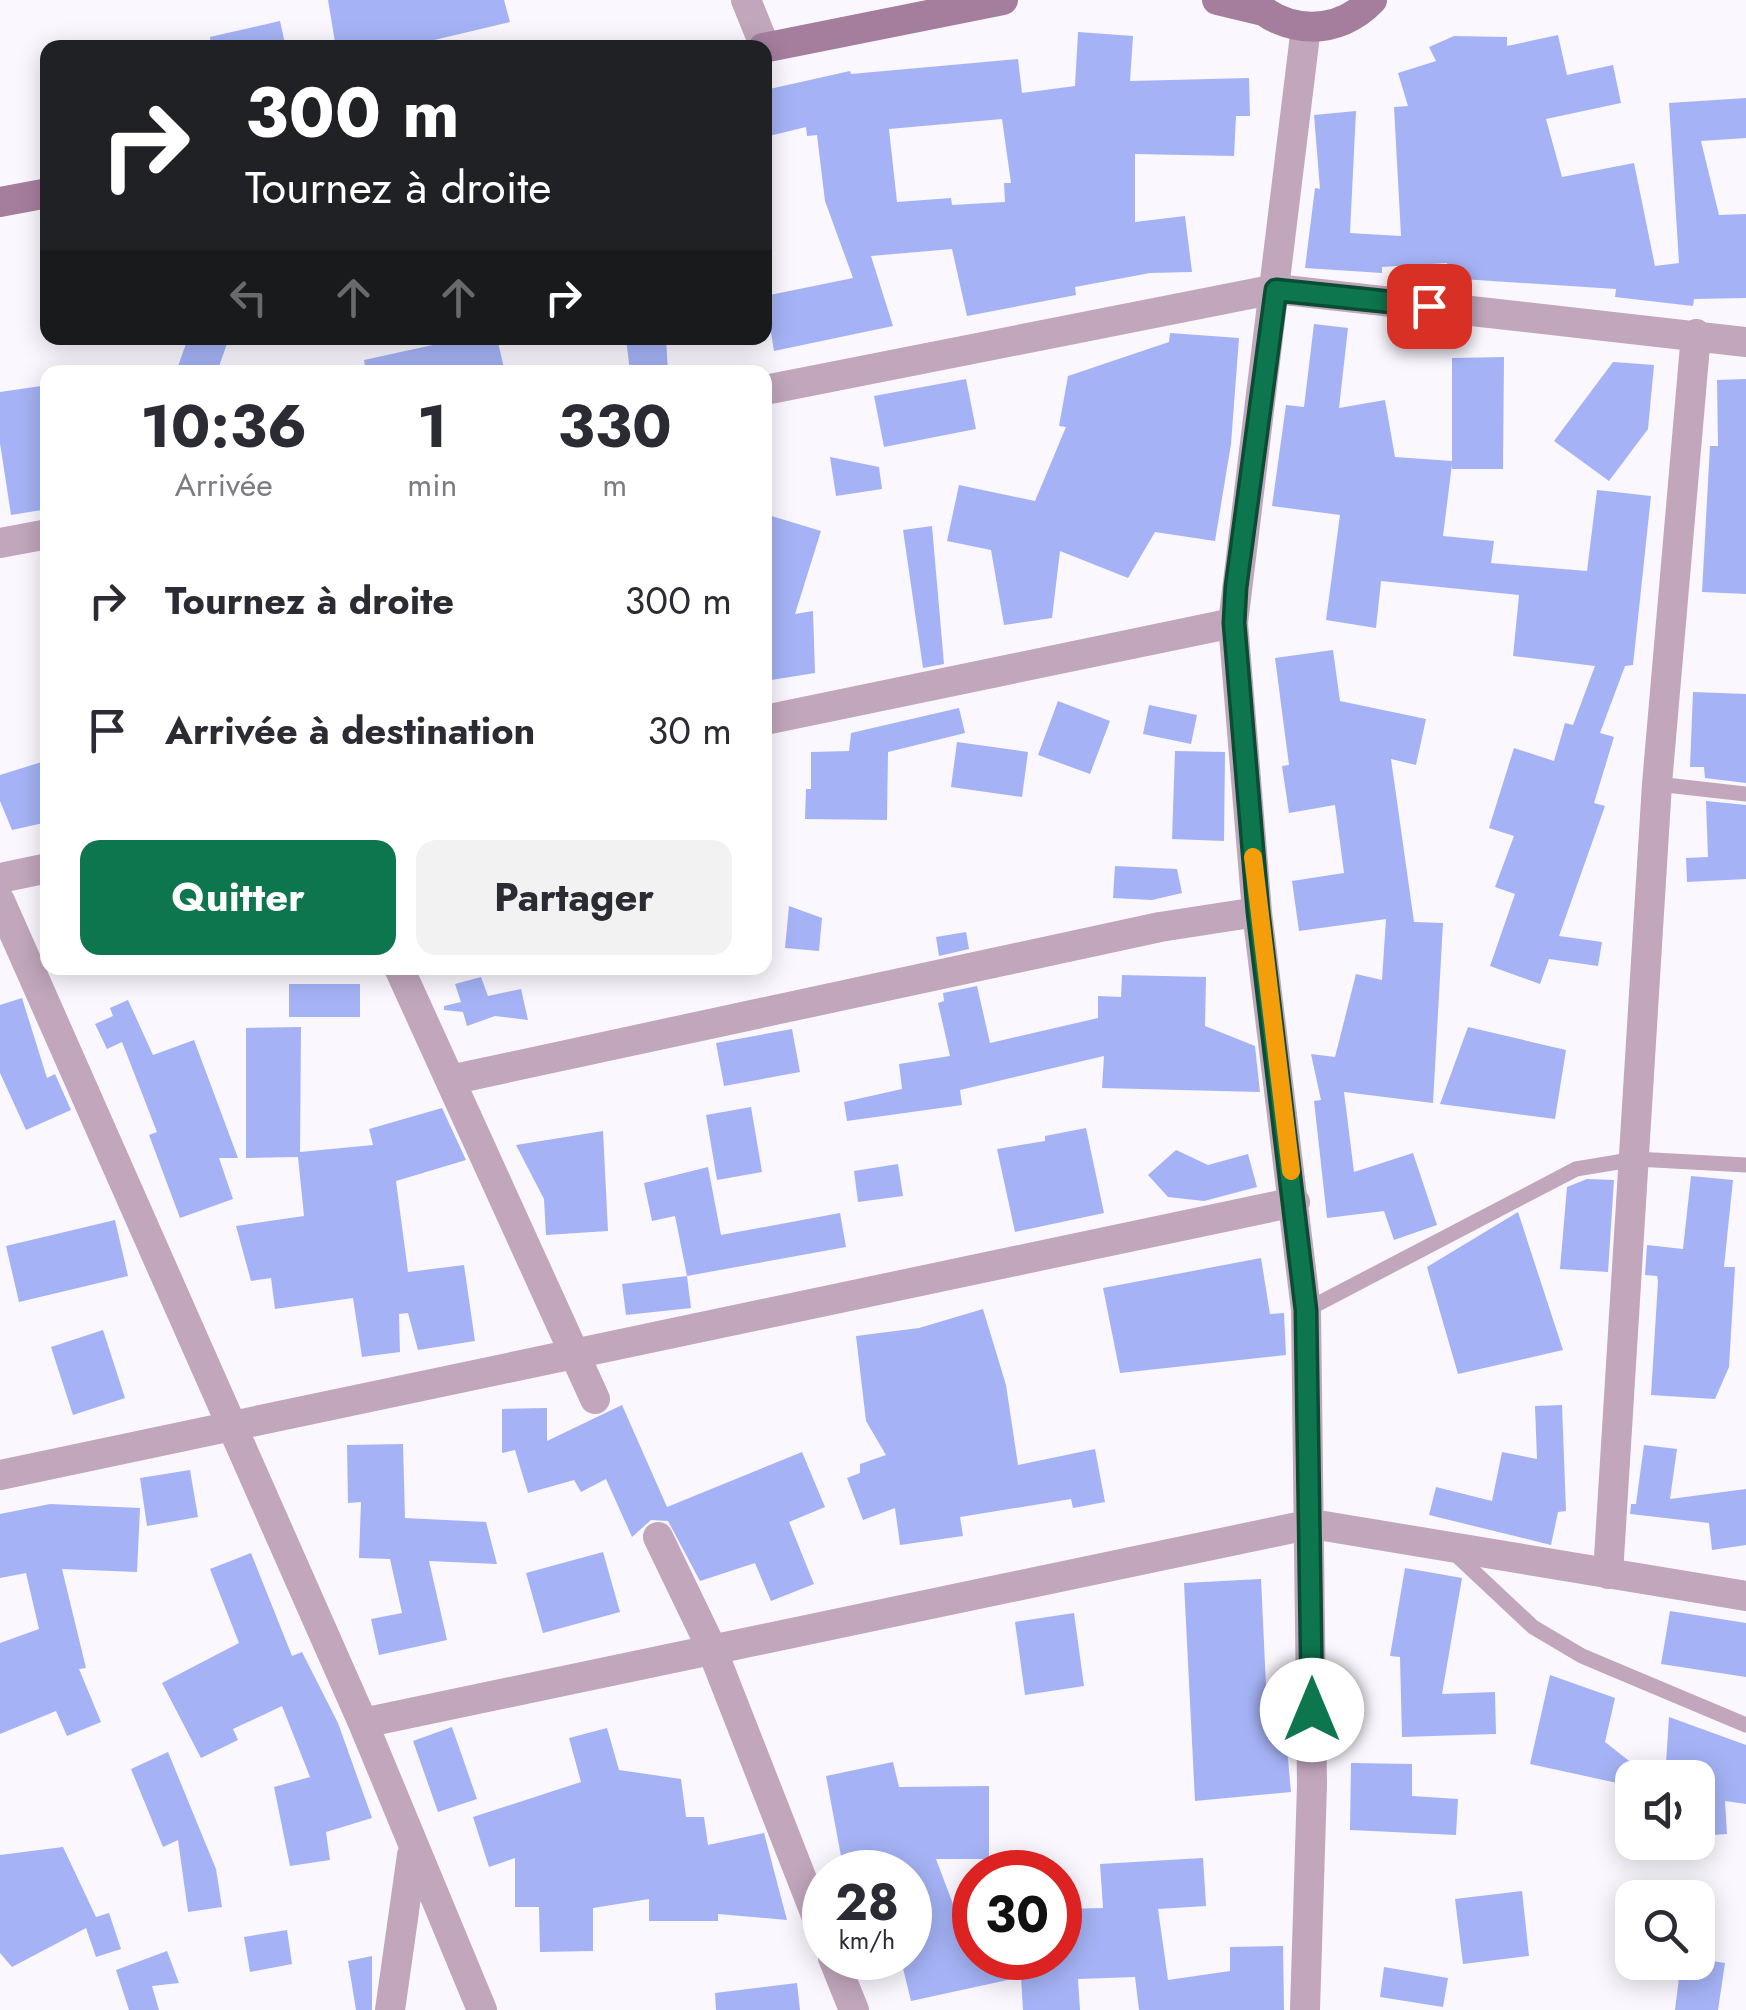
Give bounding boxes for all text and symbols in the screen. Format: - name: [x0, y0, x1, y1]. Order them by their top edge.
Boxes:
- text: 300 m: [245, 62, 460, 163]
- icon: right: [80, 80, 210, 210]
- text: Tournez à droite: [245, 155, 551, 220]
- pin: [1387, 264, 1472, 349]
- icon: left: [221, 270, 276, 325]
- icon: ahead: [326, 270, 381, 325]
- icon: ahead: [431, 270, 486, 325]
- icon: right: [536, 270, 591, 325]
- icon: arrive: [1402, 279, 1457, 334]
- text: 10:36: [140, 383, 307, 470]
- text: 1: [417, 383, 448, 470]
- text: 330: [558, 383, 672, 470]
- text: Arrivée: [175, 462, 273, 508]
- text: min: [407, 462, 457, 508]
- text: m: [602, 462, 627, 508]
- icon: right: [80, 573, 135, 628]
- text: Tournez à droite: [165, 573, 454, 628]
- text: 300 m: [625, 573, 732, 628]
- icon: arrive: [80, 703, 135, 758]
- text: Arrivée à destination: [165, 703, 535, 758]
- text: 30 m: [647, 703, 732, 758]
- button: Quitter: [80, 840, 396, 955]
- button: Partager: [416, 840, 732, 955]
- position arrow: [1260, 1658, 1364, 1762]
- map controls: [1615, 1760, 1715, 1980]
- button: sound: [1615, 1760, 1715, 1860]
- speed limit sign: 30: [952, 1850, 1082, 1980]
- text: 28: [835, 1866, 899, 1939]
- button: search: [1615, 1880, 1715, 1980]
- text: km/h: [839, 1922, 895, 1958]

